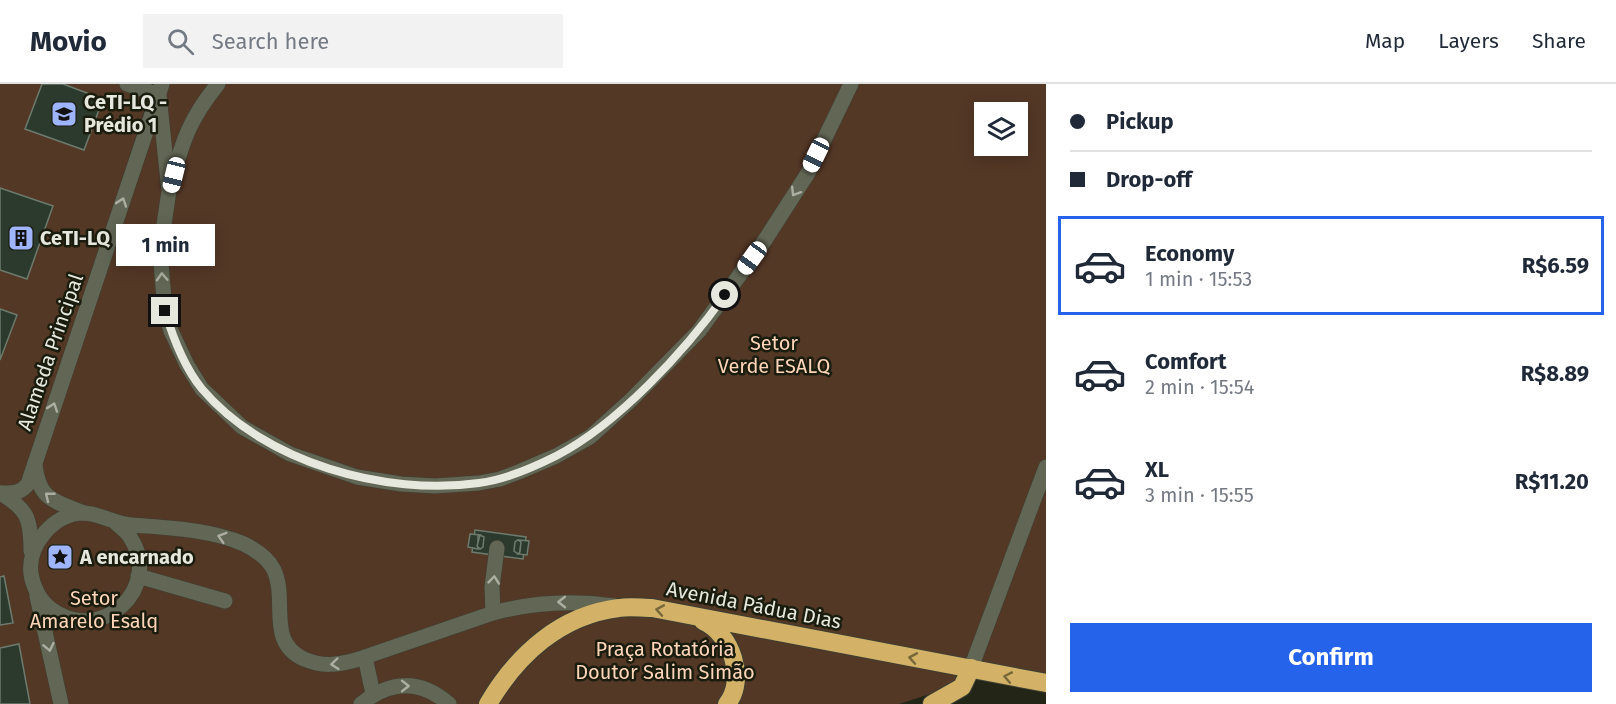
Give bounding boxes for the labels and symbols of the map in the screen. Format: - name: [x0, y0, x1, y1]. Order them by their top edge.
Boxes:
- place label: CeTI-LQ - Prédio 1: [84, 90, 167, 137]
- school or university icon: CeTI-LQ - Prédio 1: [49, 99, 79, 129]
- car: [800, 135, 832, 175]
- car: [161, 155, 187, 195]
- one-way arrow: [791, 186, 803, 196]
- one-way arrow: [115, 198, 128, 208]
- building icon: CeTI-LQ: [6, 223, 36, 253]
- callout: 1 min: [116, 224, 214, 266]
- place label: CeTI-LQ: [40, 226, 110, 250]
- car: [734, 238, 770, 278]
- street label: Alameda Principal: [12, 270, 88, 433]
- one-way arrow: [155, 272, 168, 281]
- route start: [711, 281, 738, 308]
- route end: [151, 297, 178, 324]
- park label: Setor Verde ESALQ: [718, 331, 830, 378]
- one-way arrow: [46, 402, 58, 413]
- one-way arrow: [45, 492, 56, 503]
- one-way arrow: [217, 532, 228, 545]
- place icon: A encarnado: [45, 542, 75, 572]
- place label: A encarnado: [79, 545, 194, 569]
- one-way arrow: [487, 576, 500, 585]
- street label: Avenida Pádua Dias: [665, 576, 843, 634]
- park label: Setor Amarelo Esalq: [30, 586, 158, 633]
- one-way arrow: [558, 596, 567, 608]
- one-way arrow: [655, 604, 664, 616]
- park label: Praça Rotatória Doutor Salim Simão: [575, 637, 755, 684]
- one-way arrow: [41, 642, 54, 652]
- one-way arrow: [908, 652, 918, 665]
- one-way arrow: [330, 657, 339, 670]
- one-way arrow: [1004, 671, 1014, 684]
- one-way arrow: [401, 680, 410, 692]

